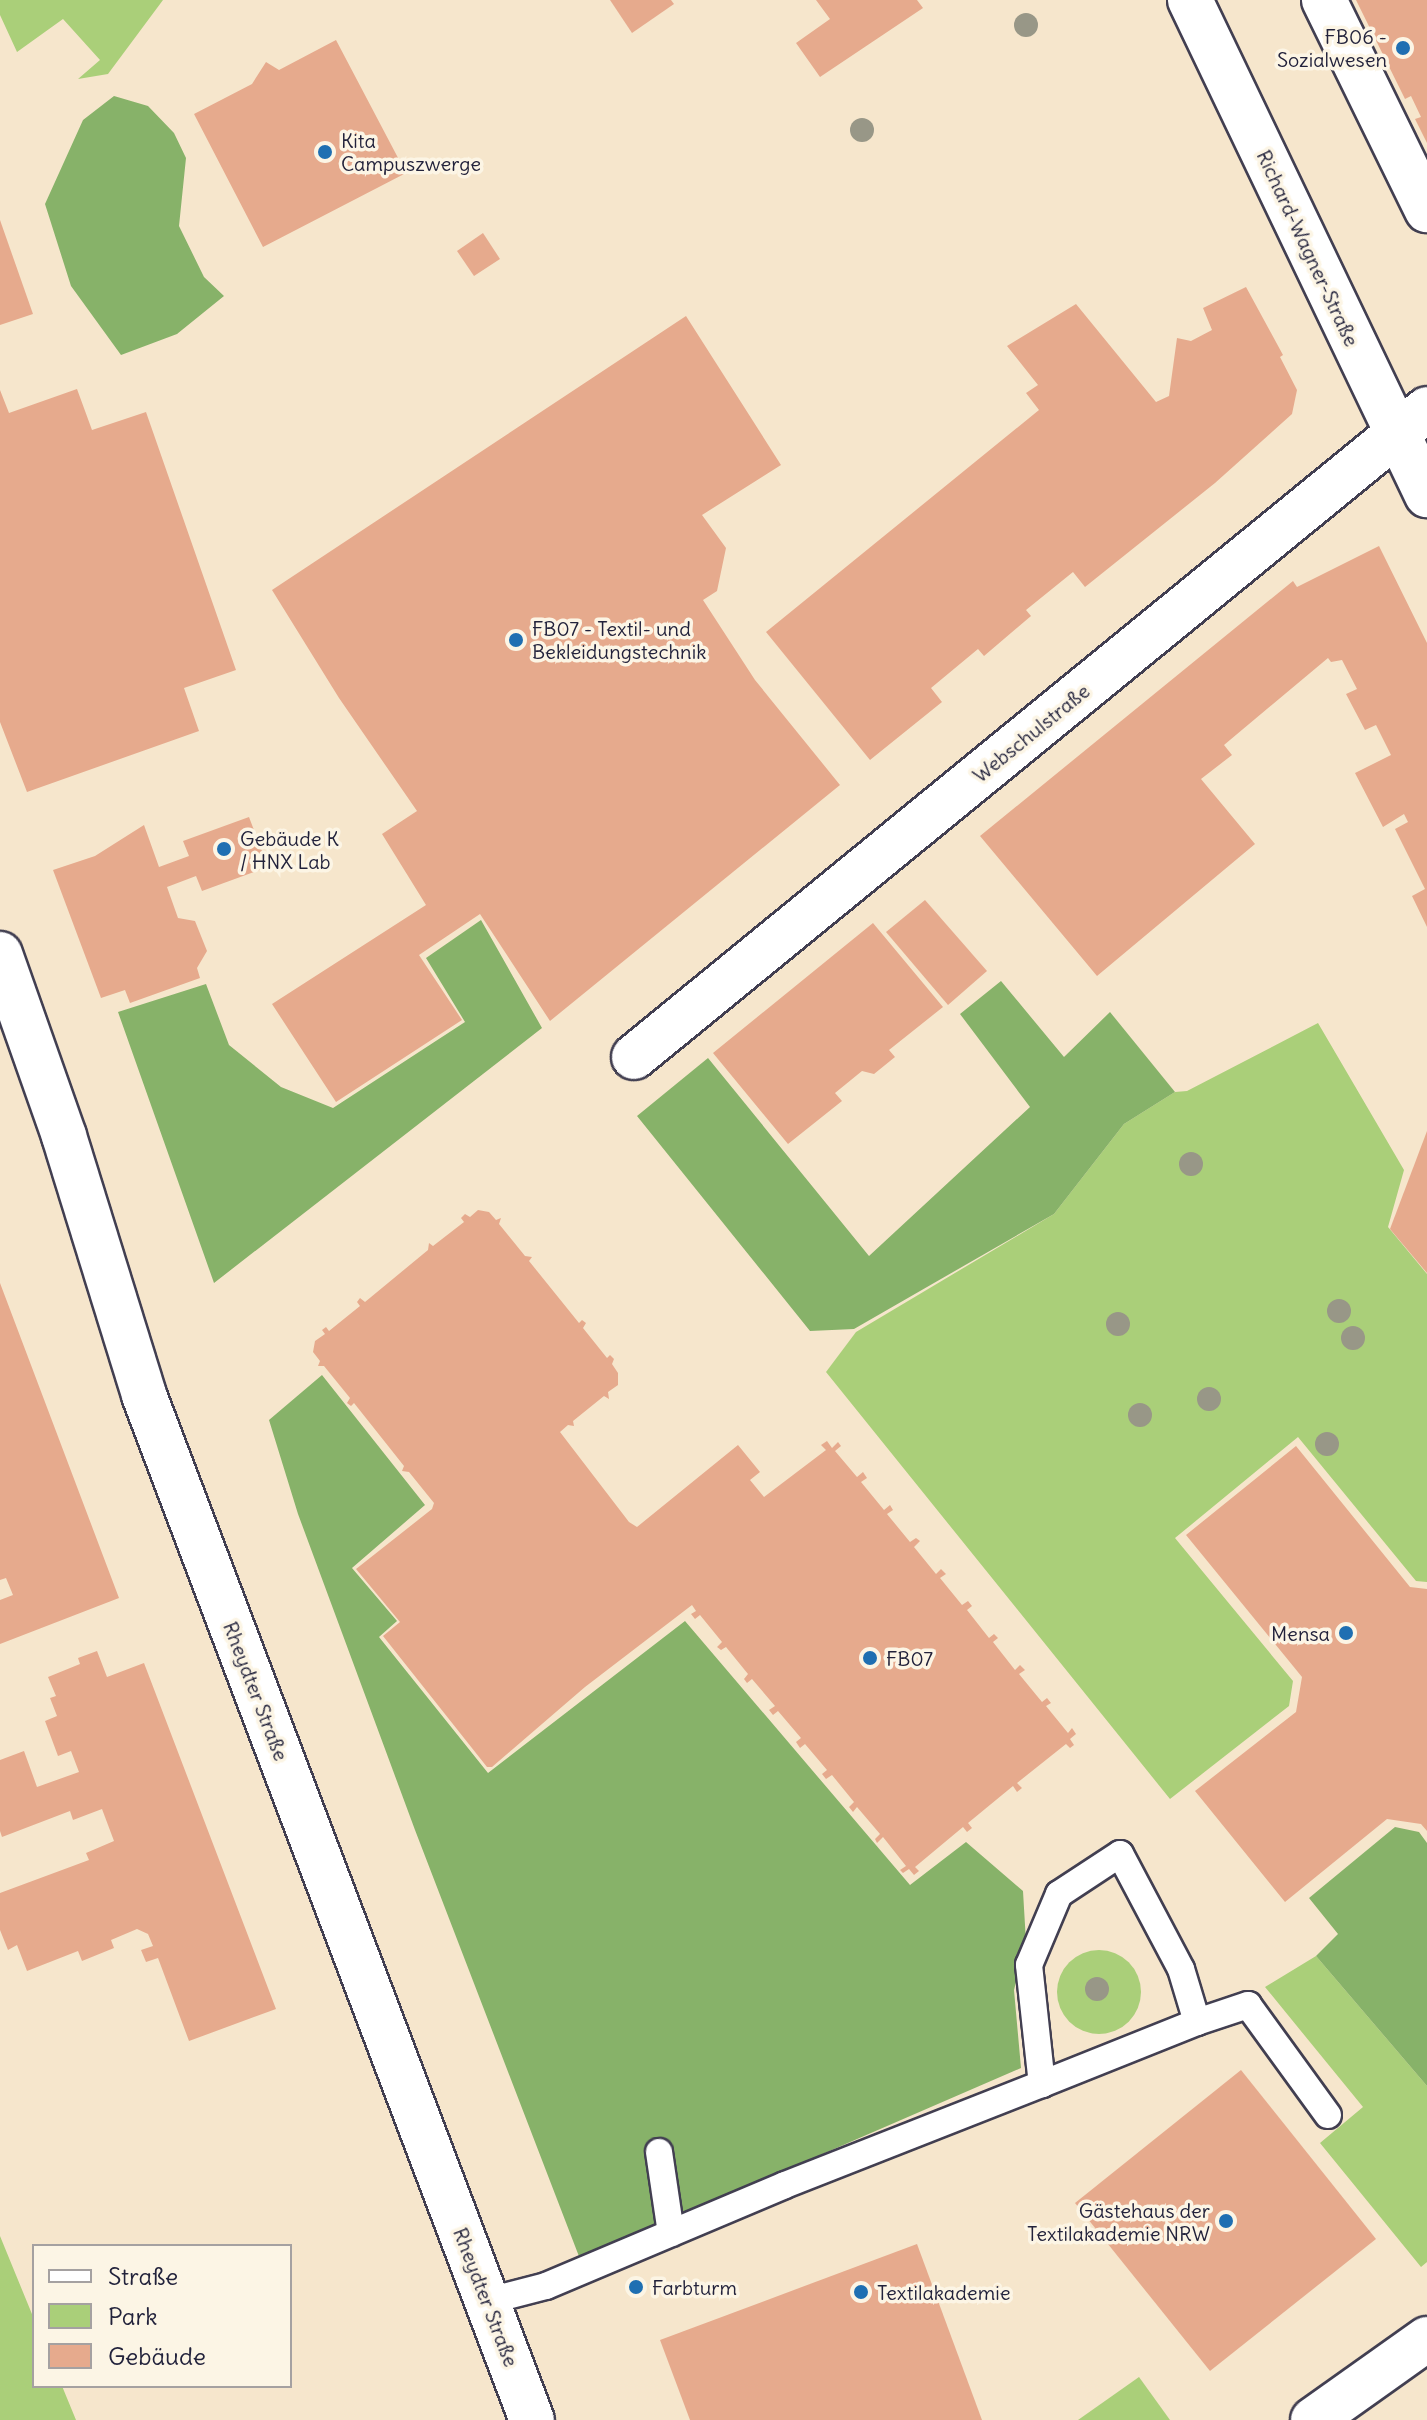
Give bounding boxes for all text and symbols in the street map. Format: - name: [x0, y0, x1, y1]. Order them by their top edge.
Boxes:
- place label: FB06 - Sozialwesen: [1277, 24, 1387, 71]
- marker: FB06 - Sozialwesen: [1394, 39, 1412, 57]
- place label: Kita Campuszwerge: [341, 128, 481, 175]
- marker: Kita Campuszwerge: [316, 143, 334, 161]
- street label: Richard-Wagner-Straße: [1252, 146, 1364, 350]
- place label: FB07 - Textil- und Bekleidungstechnik: [532, 616, 706, 663]
- marker: FB07 - Textil- und Bekleidungstechnik: [507, 631, 525, 649]
- street label: Webschulstraße: [968, 679, 1094, 787]
- place label: Gebäude K / HNX Lab: [240, 826, 339, 873]
- marker: Gebäude K / HNX Lab: [215, 840, 233, 858]
- street label: Rheydter Straße: [218, 1618, 294, 1764]
- place label: Mensa: [1271, 1621, 1330, 1645]
- marker: Mensa: [1337, 1624, 1355, 1642]
- place label: FB07: [886, 1646, 933, 1670]
- marker: FB07: [861, 1649, 879, 1667]
- place label: Gästehaus der Textilakademie NRW: [1027, 2198, 1210, 2245]
- marker: Gästehaus der Textilakademie NRW: [1217, 2212, 1235, 2230]
- street label: Rheydter Straße: [448, 2224, 524, 2370]
- legend: [32, 2244, 292, 2388]
- text: Straße: [108, 2261, 178, 2291]
- place label: Farbturm: [652, 2275, 737, 2299]
- marker: Farbturm: [627, 2278, 645, 2296]
- place label: Textilakademie: [877, 2280, 1010, 2304]
- marker: Textilakademie: [852, 2283, 870, 2301]
- text: Park: [108, 2301, 158, 2331]
- text: Gebäude: [108, 2341, 206, 2371]

